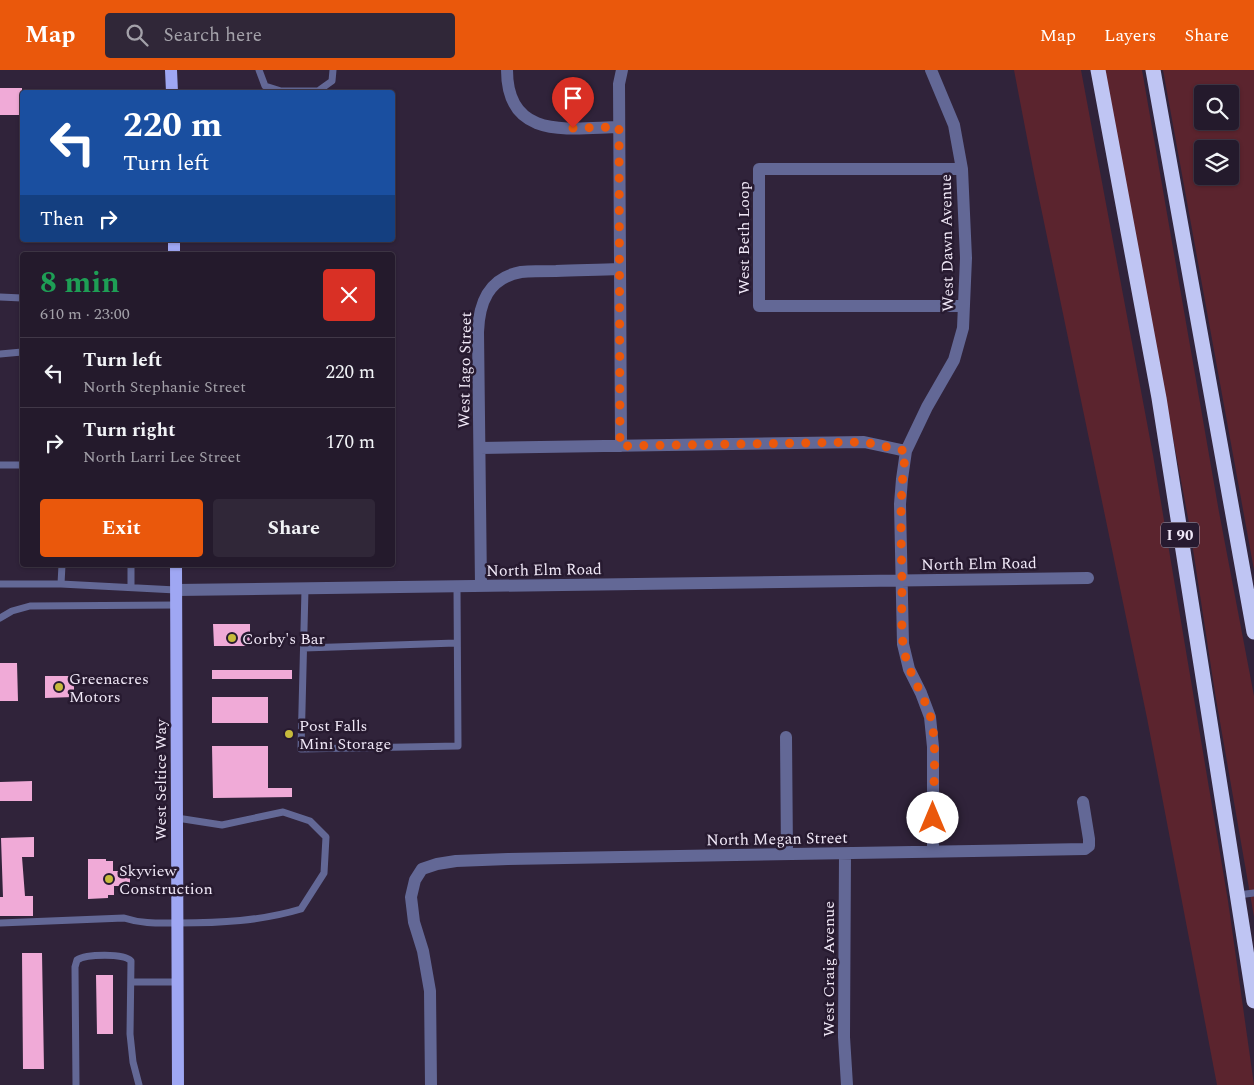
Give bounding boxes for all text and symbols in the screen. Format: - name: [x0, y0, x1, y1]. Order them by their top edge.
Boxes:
- search box: [105, 13, 455, 58]
- text: Map: [25, 17, 75, 53]
- icon: search: [123, 21, 151, 49]
- text: Search here: [163, 21, 262, 50]
- text: Map: [1040, 22, 1076, 49]
- text: Layers: [1104, 22, 1156, 49]
- text: Share: [1184, 22, 1229, 49]
- pin: [552, 77, 594, 128]
- icon: arrive: [559, 84, 587, 112]
- map controls: [1194, 85, 1239, 185]
- button: search: [1194, 85, 1239, 130]
- text: 220 m: [123, 99, 222, 152]
- icon: left: [40, 110, 105, 175]
- button: layers: [1194, 140, 1239, 185]
- text: Turn left: [123, 147, 209, 180]
- street label: West Dawn Avenue: [934, 174, 960, 312]
- street label: West Beth Loop: [732, 181, 756, 295]
- text: Then: [40, 205, 84, 234]
- icon: right: [94, 205, 122, 233]
- text: 8 min: [40, 260, 120, 306]
- button: close: [323, 269, 375, 321]
- text: 610 m · 23:00: [40, 302, 130, 326]
- street label: West Iago Street: [452, 311, 478, 429]
- text: Turn left: [83, 346, 162, 375]
- text: 220 m: [325, 358, 375, 387]
- icon: left: [40, 359, 68, 387]
- text: North Stephanie Street: [83, 375, 246, 399]
- text: Turn right: [83, 416, 176, 445]
- text: 170 m: [325, 428, 375, 457]
- icon: right: [40, 429, 68, 457]
- text: North Larri Lee Street: [83, 445, 241, 469]
- button: Exit: [40, 499, 203, 557]
- button: Share: [213, 499, 375, 557]
- road number: I 90: [1161, 522, 1199, 548]
- street label: North Elm Road: [921, 551, 1037, 577]
- street label: North Elm Road: [486, 557, 602, 583]
- place label: Corby's Bar: [242, 627, 325, 651]
- marker: Corby's Bar: [226, 632, 238, 644]
- place label: Greenacres Motors: [69, 667, 149, 709]
- marker: Greenacres Motors: [53, 681, 65, 693]
- place label: Post Falls Mini Storage: [299, 714, 391, 756]
- street label: West Seltice Way: [149, 718, 173, 841]
- marker: Post Falls Mini Storage: [283, 728, 295, 740]
- position arrow: [906, 791, 958, 843]
- street label: North Megan Street: [706, 826, 848, 852]
- place label: Skyview Construction: [119, 859, 213, 901]
- marker: Skyview Construction: [103, 873, 115, 885]
- street label: West Craig Avenue: [817, 901, 841, 1037]

